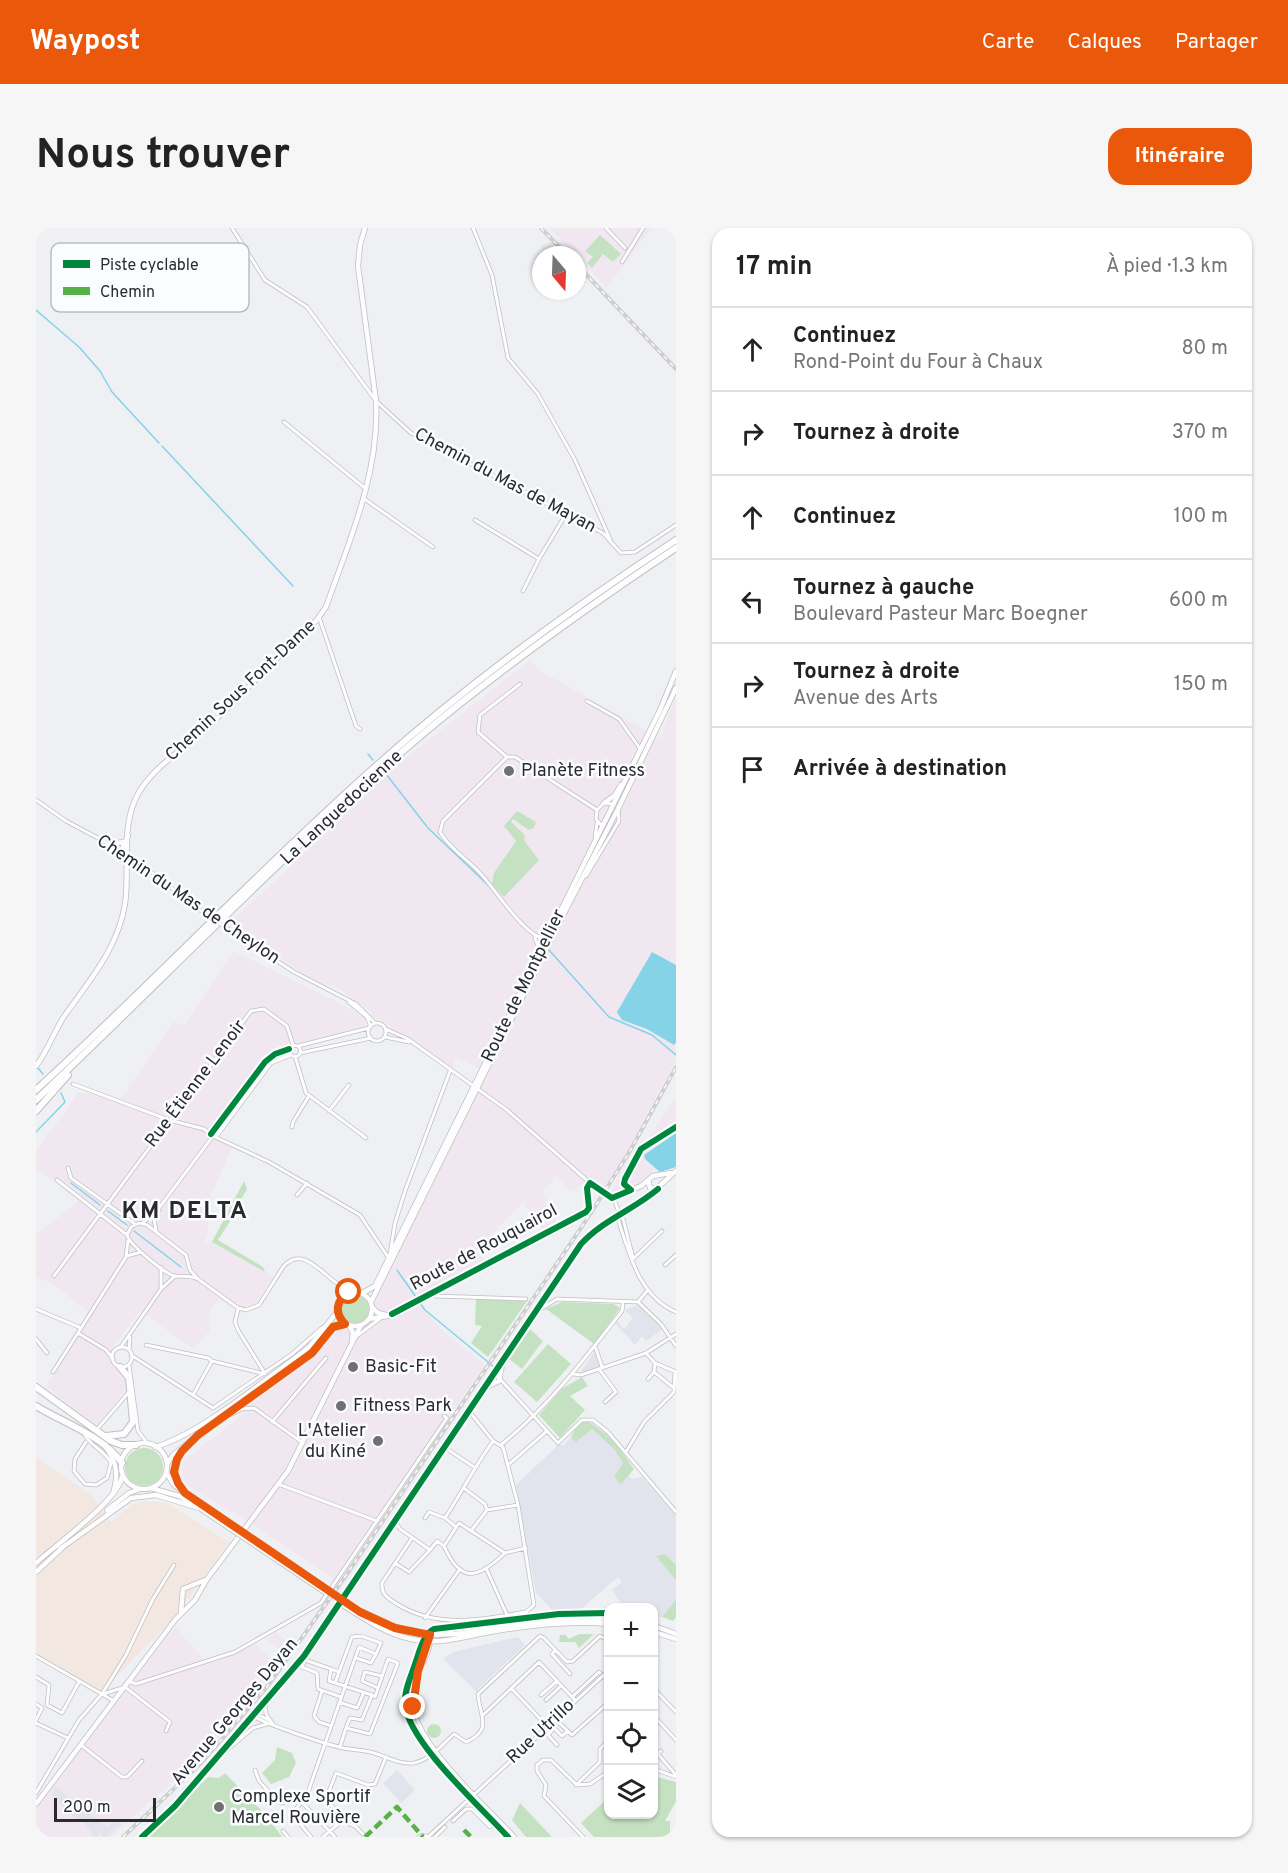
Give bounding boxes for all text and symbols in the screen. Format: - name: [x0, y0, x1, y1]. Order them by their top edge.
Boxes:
- text: Waypost: [30, 24, 140, 60]
- text: Carte: [982, 29, 1034, 56]
- text: Calques: [1067, 29, 1142, 56]
- text: Partager: [1175, 29, 1258, 56]
- button: Itinéraire: [1108, 128, 1252, 185]
- text: Nous trouver: [36, 130, 290, 183]
- legend: [51, 243, 249, 312]
- north arrow: [532, 246, 586, 300]
- text: 17 min: [736, 251, 812, 284]
- text: À pied · 1.3 km: [1106, 254, 1228, 280]
- text: Piste cyclable: [100, 256, 199, 276]
- text: Chemin: [100, 283, 155, 303]
- text: Continuez: [793, 323, 896, 350]
- icon: ahead: [736, 333, 769, 366]
- text: 80 m: [1182, 336, 1228, 362]
- text: Rond-Point du Four à Chaux: [793, 350, 1043, 376]
- icon: right: [736, 417, 769, 450]
- text: Tournez à droite: [793, 420, 960, 447]
- text: 370 m: [1172, 420, 1228, 446]
- street label: Chemin du Mas de Mayan: [410, 423, 600, 539]
- icon: ahead: [736, 501, 769, 534]
- text: Continuez: [793, 504, 896, 531]
- text: 100 m: [1173, 504, 1228, 530]
- text: Tournez à gauche: [793, 575, 974, 602]
- icon: left: [736, 585, 769, 618]
- text: 600 m: [1169, 588, 1228, 614]
- text: Boulevard Pasteur Marc Boegner: [793, 602, 1088, 628]
- street label: Chemin Sous Font-Dame: [161, 615, 321, 767]
- text: Tournez à droite: [793, 659, 960, 686]
- icon: right: [736, 669, 769, 702]
- text: 150 m: [1174, 672, 1228, 698]
- text: Avenue des Arts: [793, 686, 938, 712]
- street label: La Languedocienne: [276, 746, 408, 870]
- icon: arrive: [736, 753, 769, 786]
- text: Arrivée à destination: [793, 756, 1007, 783]
- place label: Planète Fitness: [521, 760, 645, 783]
- marker: Planète Fitness: [502, 764, 516, 778]
- street label: Chemin du Mas de Cheylon: [92, 830, 284, 970]
- street label: Route de Montpellier: [477, 906, 571, 1066]
- street label: Rue Étienne Lenoir: [139, 1014, 251, 1152]
- district label: KM DELTA: [121, 1197, 249, 1227]
- street label: Route de Rouquairol: [406, 1199, 562, 1297]
- route start: [335, 1278, 361, 1304]
- place label: Basic-Fit: [365, 1356, 437, 1379]
- marker: Basic-Fit: [346, 1360, 360, 1374]
- place label: Fitness Park: [353, 1395, 452, 1418]
- marker: Fitness Park: [334, 1399, 348, 1413]
- place label: L'Atelier du Kiné: [298, 1420, 366, 1464]
- marker: L'Atelier du Kiné: [371, 1434, 385, 1448]
- map controls: [604, 1603, 658, 1819]
- button: +: [604, 1603, 658, 1657]
- street label: Avenue Georges Dayan: [166, 1633, 304, 1791]
- button: −: [604, 1657, 658, 1711]
- route end: [399, 1693, 425, 1719]
- street label: Rue Utrillo: [502, 1695, 580, 1769]
- button: locate: [604, 1711, 658, 1765]
- button: layers: [604, 1765, 658, 1819]
- place label: Complexe Sportif Marcel Rouvière: [231, 1786, 370, 1830]
- scale bar: [54, 1795, 156, 1822]
- text: 200 m: [63, 1798, 111, 1818]
- marker: Complexe Sportif Marcel Rouvière: [212, 1800, 226, 1814]

